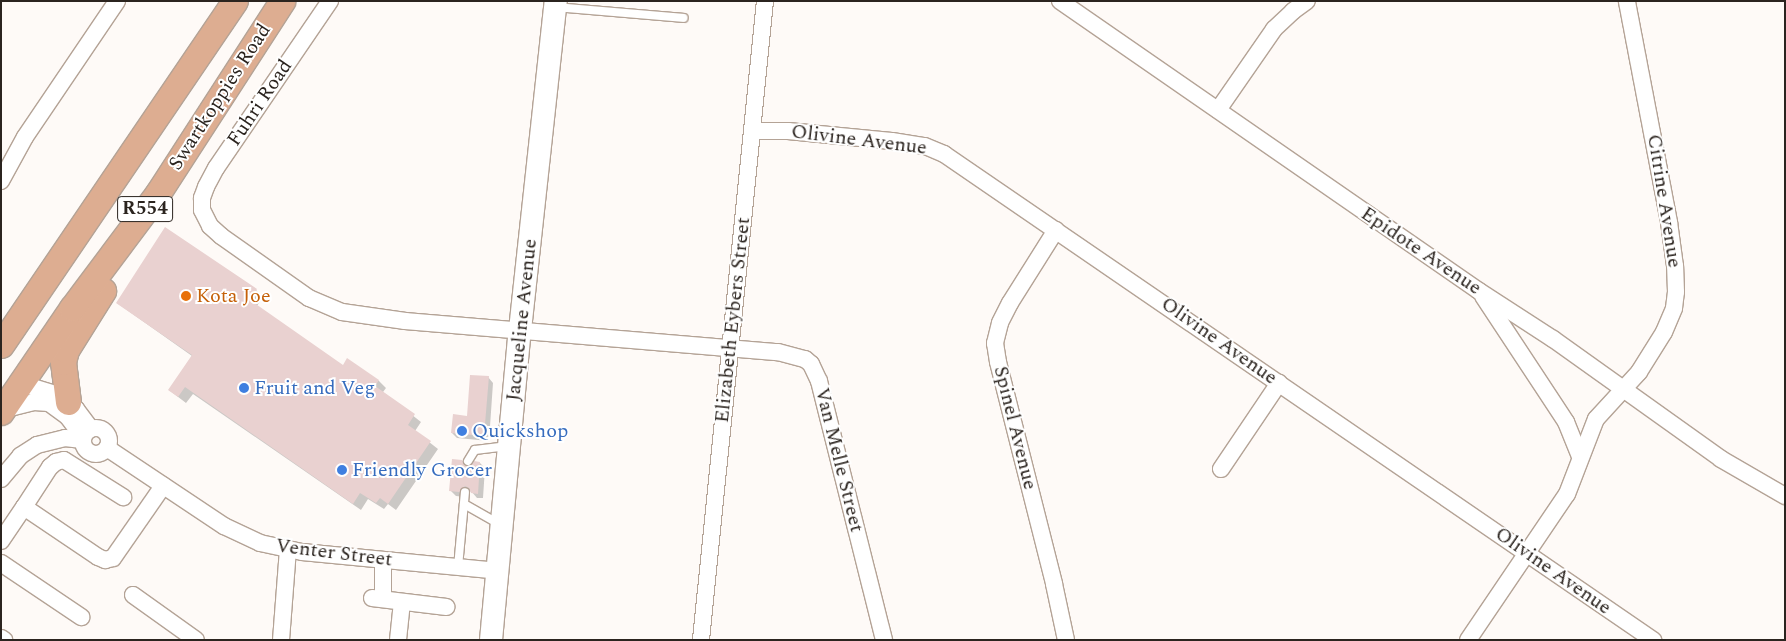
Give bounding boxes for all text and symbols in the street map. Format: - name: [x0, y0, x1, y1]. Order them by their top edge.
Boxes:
- street label: Swartkoppies Road: [164, 19, 276, 175]
- street label: Fuhri Road: [222, 55, 298, 151]
- street label: Olivine Avenue: [790, 120, 928, 160]
- street label: Citrine Avenue: [1642, 133, 1686, 269]
- road number: R554: [116, 192, 174, 225]
- street label: Epidote Avenue: [1356, 202, 1486, 300]
- street label: Elizabeth Eybers Street: [710, 216, 756, 424]
- street label: Jacqueline Avenue: [502, 238, 542, 402]
- place label: Kota Joe: [196, 284, 271, 308]
- marker: Kota Joe: [180, 290, 192, 302]
- street label: Olivine Avenue: [1156, 292, 1282, 390]
- street label: Spinel Avenue: [988, 364, 1042, 492]
- place label: Fruit and Veg: [254, 376, 375, 400]
- marker: Fruit and Veg: [238, 382, 250, 394]
- street label: Van Melle Street: [809, 385, 869, 535]
- place label: Quickshop: [472, 419, 568, 443]
- marker: Quickshop: [456, 425, 468, 437]
- place label: Friendly Grocer: [352, 458, 492, 482]
- marker: Friendly Grocer: [336, 464, 348, 476]
- street label: Olivine Avenue: [1490, 522, 1616, 620]
- street label: Venter Street: [274, 534, 394, 572]

